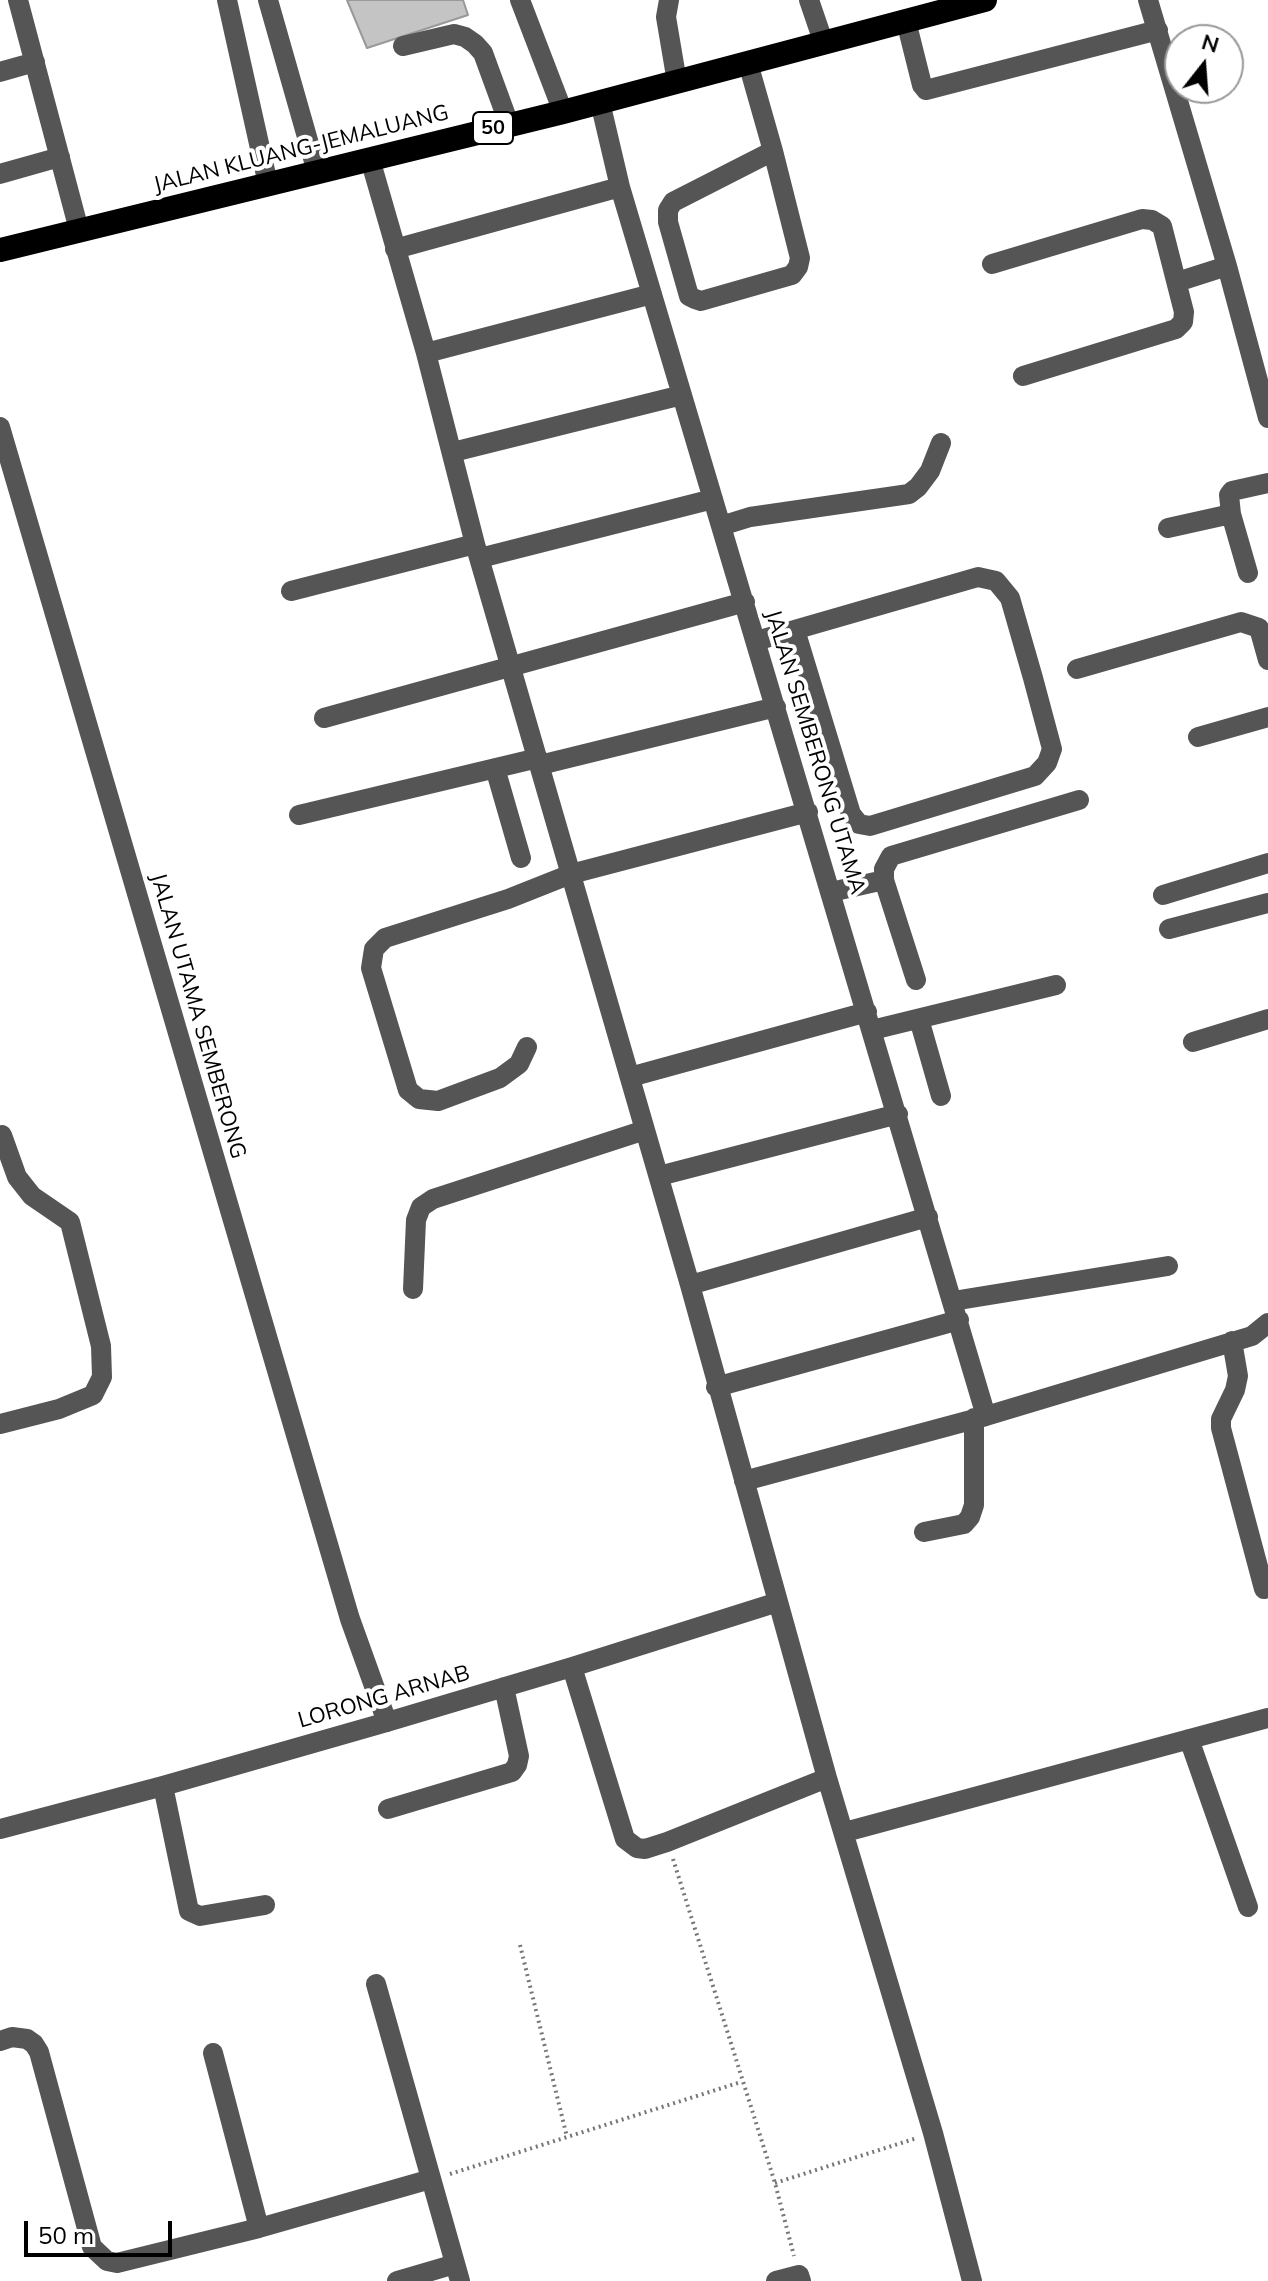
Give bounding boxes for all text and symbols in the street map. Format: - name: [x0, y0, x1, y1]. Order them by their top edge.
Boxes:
- north arrow: [1164, 24, 1244, 104]
- text: N: [1198, 27, 1222, 59]
- street label: JALAN KLUANG-JEMALUANG: [151, 99, 451, 199]
- road number: 50: [473, 112, 513, 144]
- street label: JALAN SEMBERONG UTAMA: [759, 607, 871, 897]
- street label: JALAN UTAMA SEMBERONG: [145, 870, 251, 1162]
- street label: LORONG ARNAB: [295, 1660, 473, 1734]
- scale bar: [28, 2205, 176, 2255]
- text: 50 m: [38, 2220, 94, 2250]

